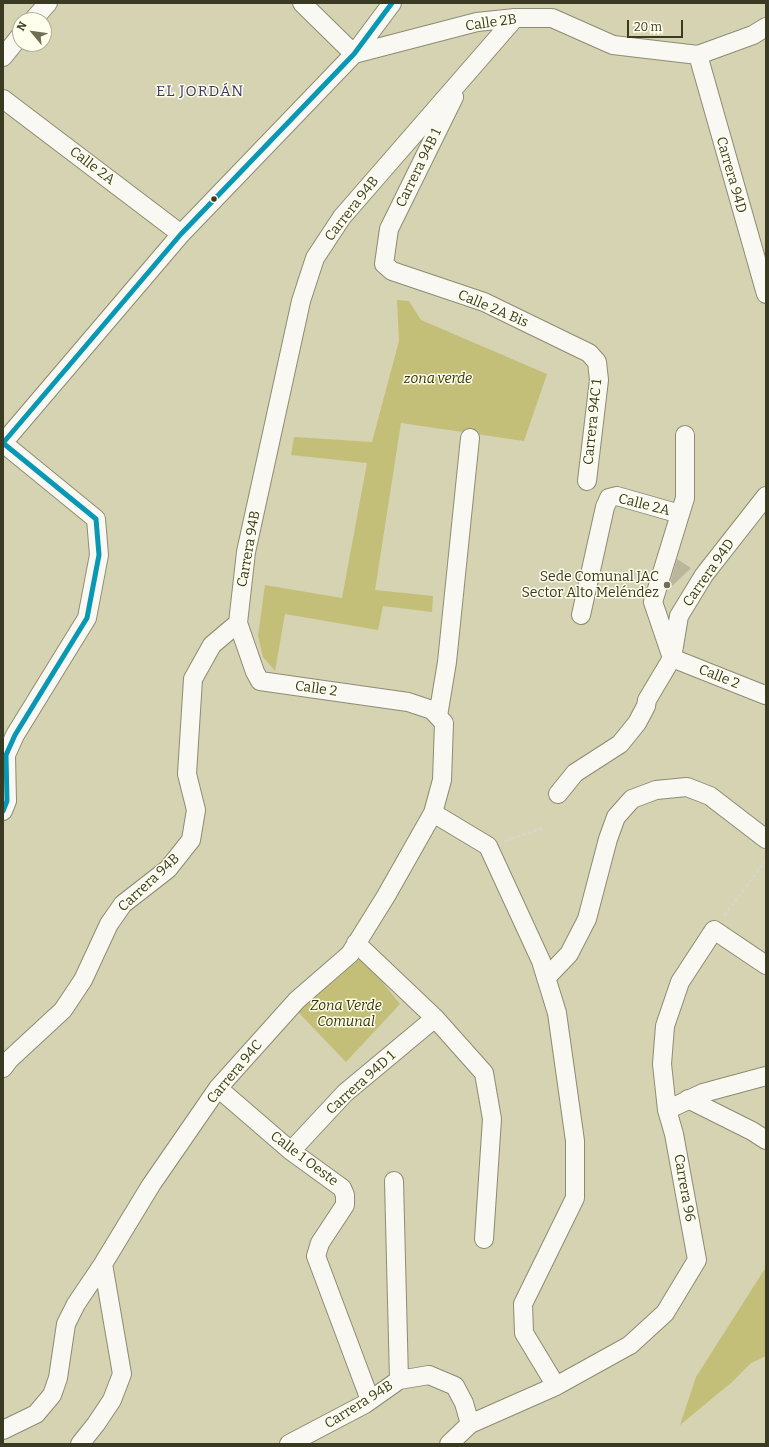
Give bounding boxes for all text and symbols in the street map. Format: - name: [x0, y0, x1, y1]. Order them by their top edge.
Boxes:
- street label: Calle 2B: [464, 11, 518, 35]
- north arrow: [12, 12, 52, 52]
- scale bar: [629, 12, 685, 38]
- text: N: [14, 20, 30, 33]
- text: 20 m: [634, 20, 662, 34]
- district label: EL JORDÁN: [156, 83, 244, 101]
- street label: Carrera 94B 1: [393, 126, 445, 210]
- street label: Carrera 94D: [712, 135, 750, 215]
- street label: Calle 2A: [66, 144, 118, 188]
- street label: Carrera 94B: [322, 173, 382, 245]
- unlabelled marker: [209, 194, 219, 204]
- street label: Calle 2A Bis: [455, 287, 531, 331]
- park label: zona verde: [404, 371, 472, 387]
- street label: Carrera 94C 1: [580, 378, 606, 466]
- street label: Calle 2A: [617, 491, 671, 519]
- street label: Carrera 94B: [234, 509, 264, 589]
- street label: Carrera 94D: [680, 536, 738, 610]
- place label: Sede Comunal JAC Sector Alto Meléndez: [522, 569, 659, 602]
- marker: Sede Comunal JAC Sector Alto Meléndez: [662, 580, 672, 590]
- street label: Calle 2: [696, 661, 742, 693]
- street label: Calle 2: [294, 678, 338, 700]
- street label: Carrera 94B: [115, 850, 183, 916]
- park label: Zona Verde Comunal: [310, 998, 382, 1030]
- street label: Carrera 94C: [204, 1037, 266, 1107]
- street label: Carrera 94D 1: [323, 1048, 399, 1118]
- street label: Calle 1 Oeste: [267, 1128, 341, 1190]
- street label: Carrera 96: [670, 1153, 698, 1223]
- street label: Carrera 94B: [322, 1377, 396, 1433]

